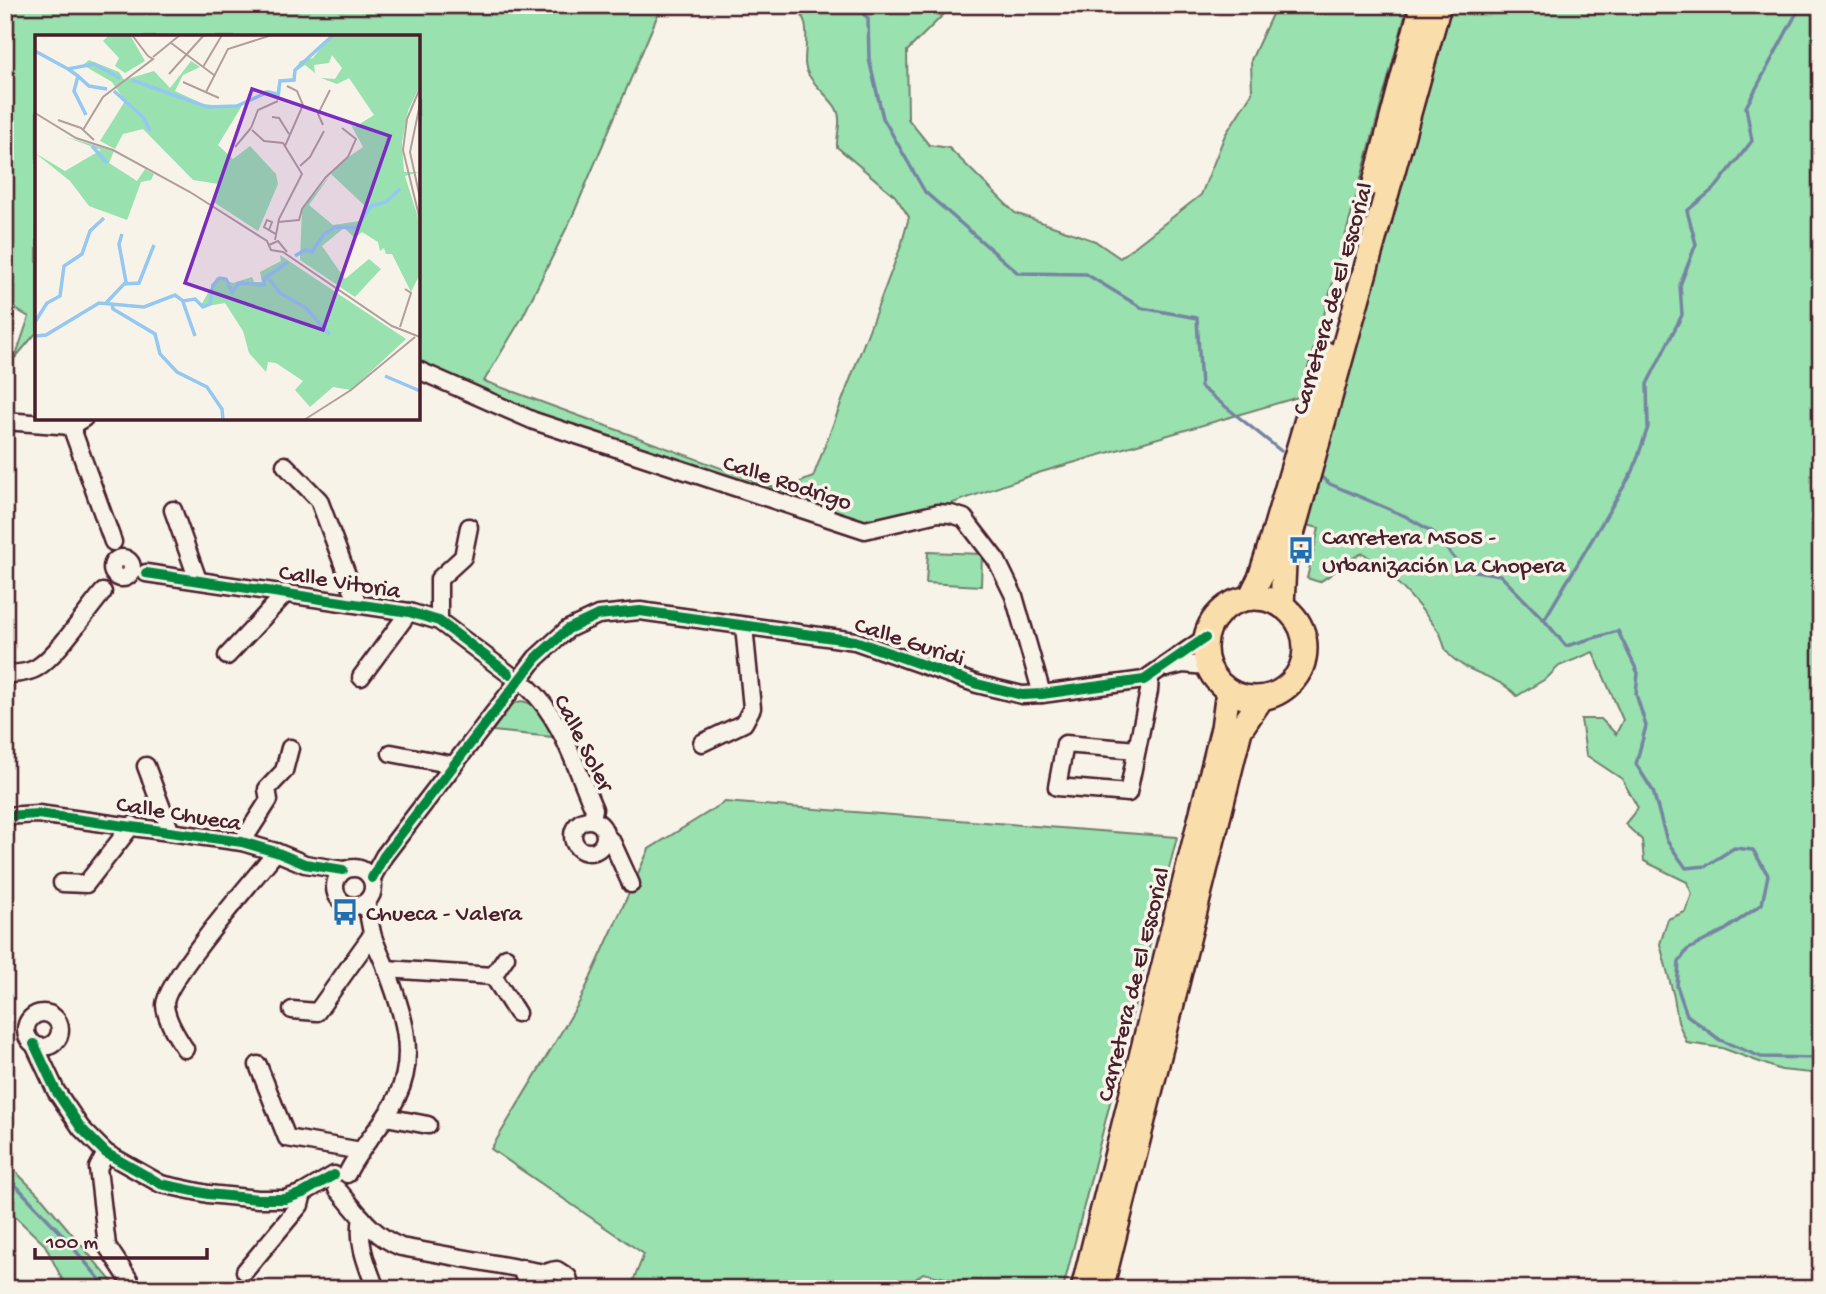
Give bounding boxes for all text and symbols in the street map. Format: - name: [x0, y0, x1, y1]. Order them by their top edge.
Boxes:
- inset map: [35, 35, 420, 420]
- street label: Carretera de El Escorial: [1287, 180, 1381, 418]
- street label: Calle Rodrigo: [719, 450, 855, 519]
- place label: Carretera M505 - Urbanización La Chopera: [1322, 525, 1567, 582]
- bus stop icon: Carretera M505 - Urbanización La Chopera: [1286, 535, 1316, 565]
- street label: Calle Vitoria: [277, 560, 403, 607]
- street label: Calle Guridi: [850, 612, 968, 675]
- street label: Calle Soler: [545, 690, 620, 799]
- street label: Calle Chueca: [114, 791, 244, 840]
- street label: Carretera de El Escorial: [1092, 865, 1179, 1105]
- bus stop icon: Chueca - Valera: [330, 897, 360, 927]
- place label: Chueca - Valera: [366, 901, 523, 930]
- scale bar: [35, 1217, 206, 1261]
- text: 100 m: [45, 1232, 98, 1257]

